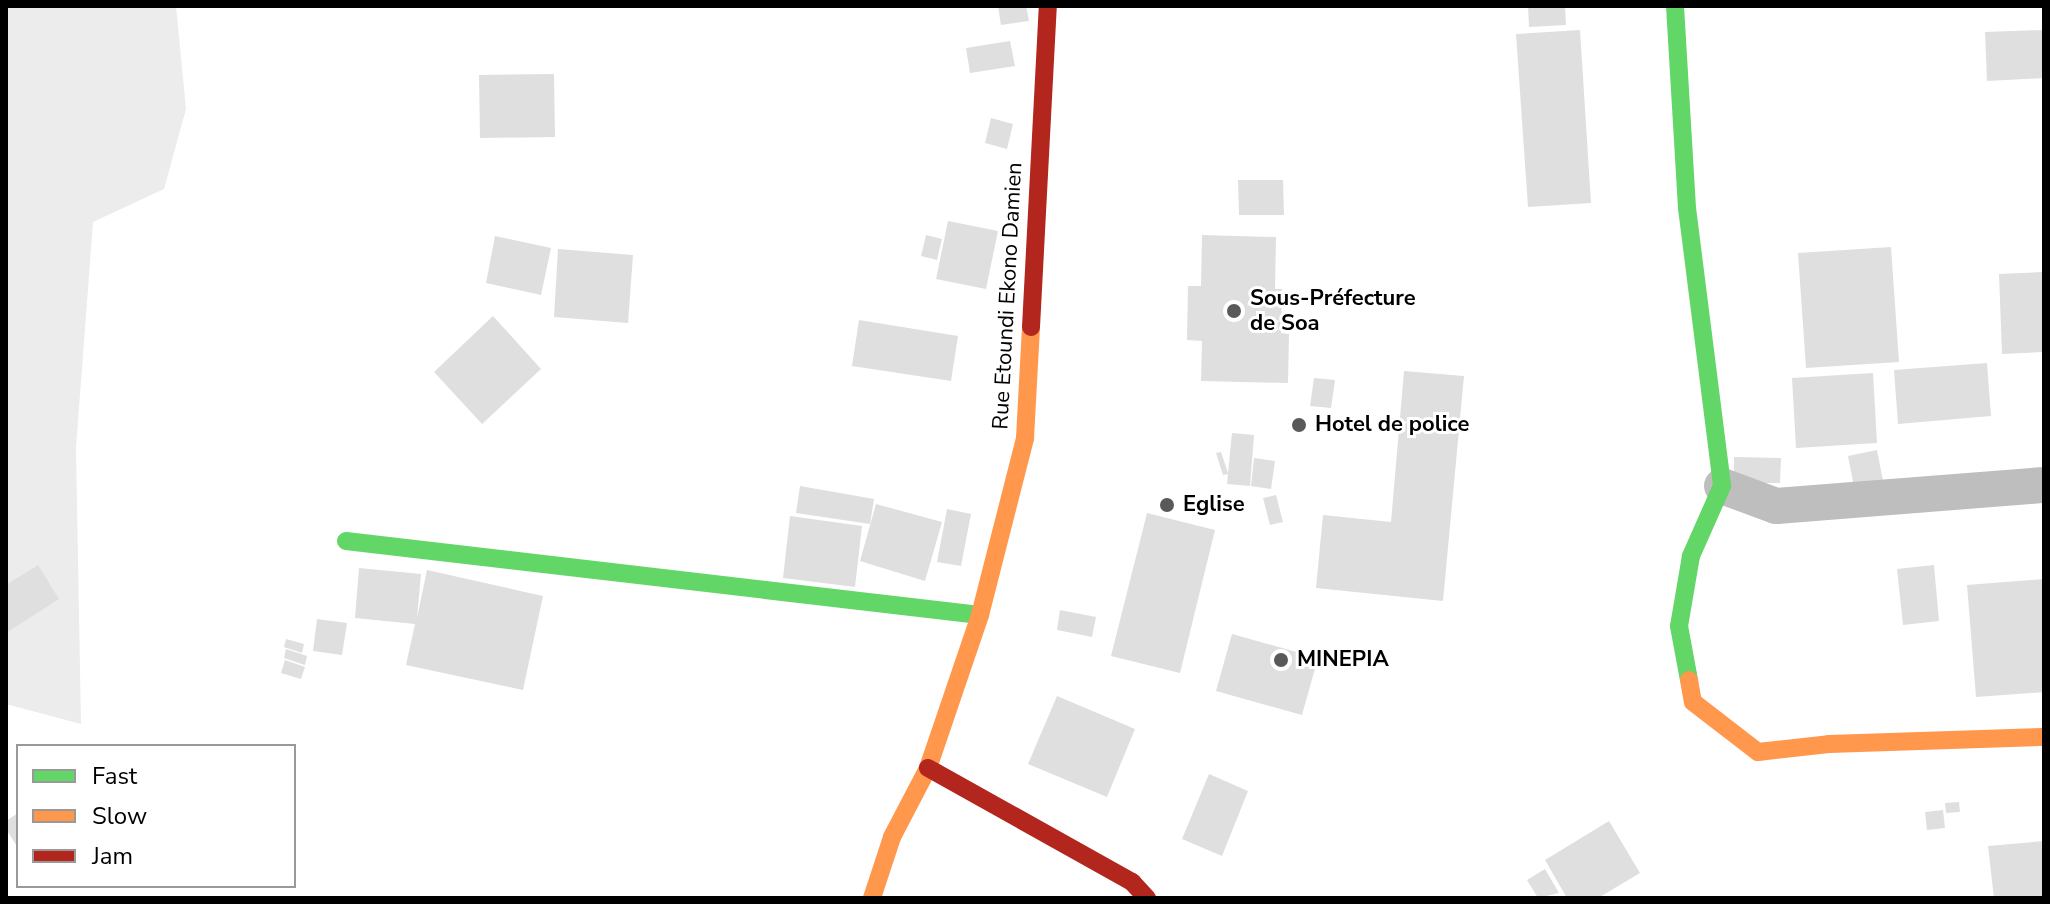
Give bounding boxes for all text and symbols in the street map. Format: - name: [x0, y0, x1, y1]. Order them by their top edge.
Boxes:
- street label: Rue Etoundi Ekono Damien: [988, 162, 1028, 430]
- place label: Sous-Préfecture de Soa: [1250, 285, 1416, 336]
- marker: Sous-Préfecture de Soa: [1225, 302, 1243, 320]
- place label: Hotel de police: [1315, 412, 1469, 438]
- marker: Hotel de police: [1290, 416, 1308, 434]
- place label: Eglise: [1183, 492, 1245, 518]
- marker: Eglise: [1158, 496, 1176, 514]
- place label: MINEPIA: [1297, 647, 1389, 673]
- marker: MINEPIA: [1272, 651, 1290, 669]
- legend: [16, 744, 296, 888]
- text: Fast: [92, 760, 137, 792]
- text: Slow: [92, 800, 147, 832]
- text: Jam: [92, 840, 133, 872]

